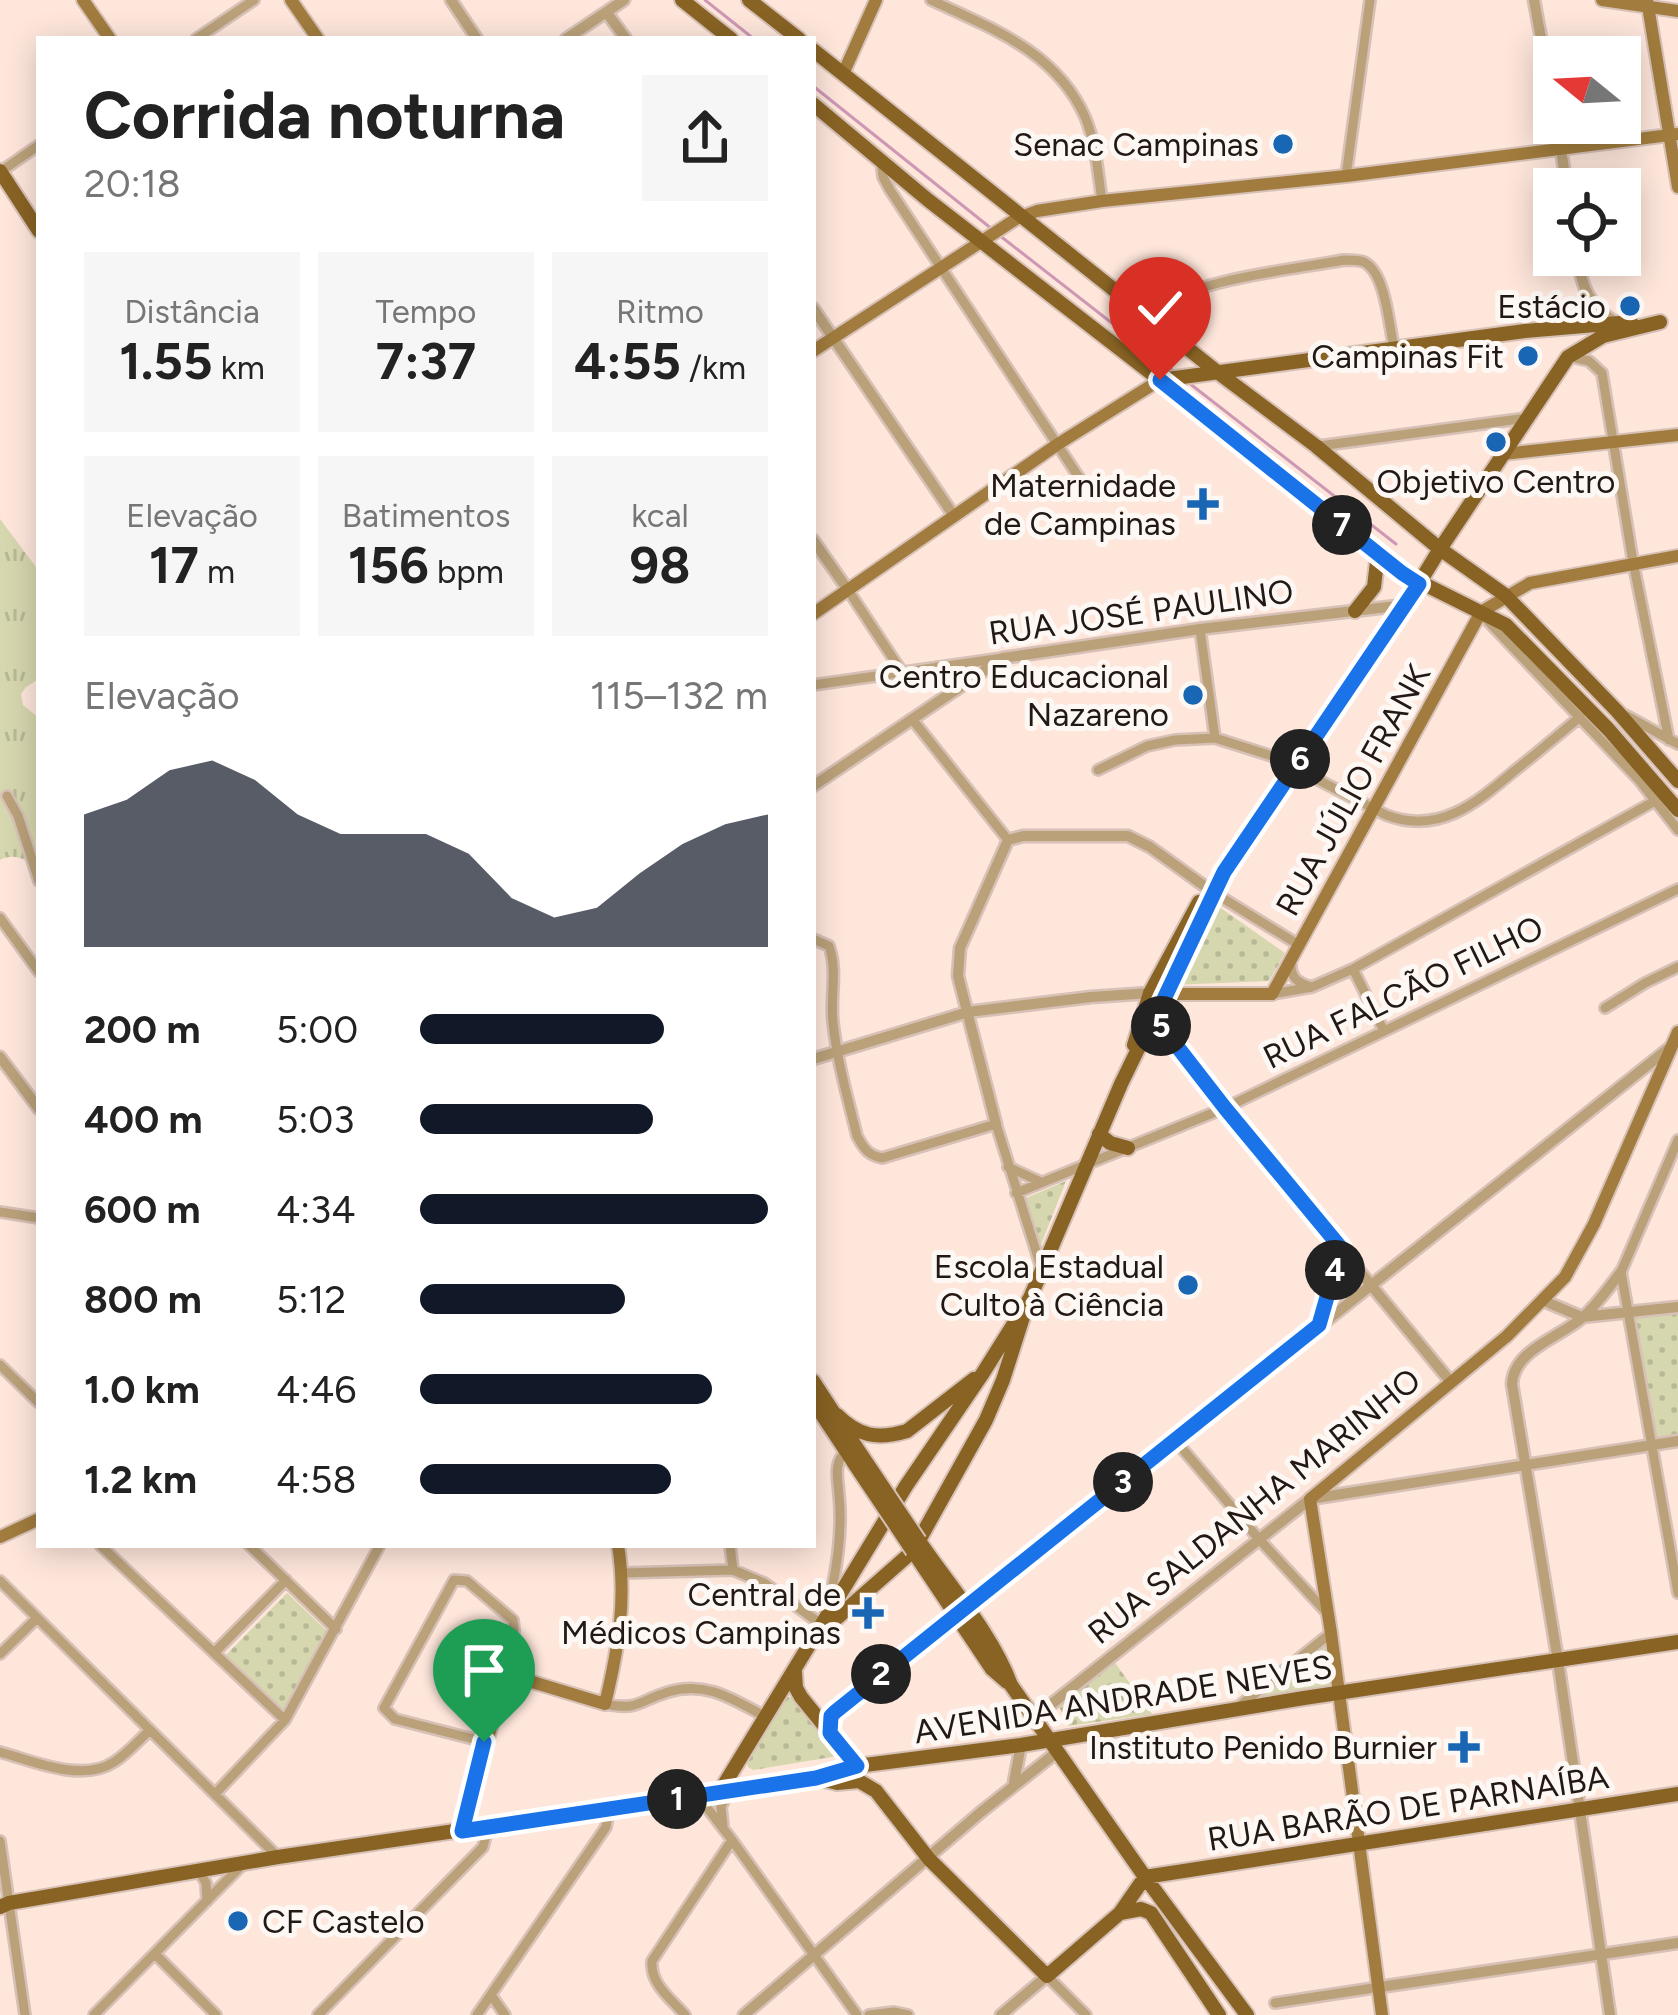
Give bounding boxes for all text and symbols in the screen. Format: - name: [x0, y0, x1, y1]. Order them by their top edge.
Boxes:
- north arrow: [1533, 36, 1641, 144]
- map controls: [1533, 36, 1641, 276]
- text: Corrida noturna: [84, 75, 565, 155]
- button: share: [642, 75, 768, 201]
- place label: Senac Campinas: [1013, 125, 1259, 164]
- marker: Senac Campinas: [1270, 131, 1296, 157]
- text: 20:18: [84, 160, 181, 207]
- button: locate: [1533, 168, 1641, 276]
- pin: [1109, 257, 1211, 380]
- icon: check: [1127, 275, 1193, 341]
- place label: Estácio: [1497, 287, 1606, 326]
- text: Distância: [124, 292, 260, 331]
- text: Tempo: [376, 292, 476, 331]
- text: Ritmo: [616, 292, 704, 331]
- marker: Estácio: [1617, 293, 1643, 319]
- text: 1.55: [119, 331, 213, 392]
- text: 7:37: [376, 331, 476, 392]
- text: 4:55: [574, 331, 681, 392]
- place label: Campinas Fit: [1311, 337, 1504, 376]
- marker: Campinas Fit: [1515, 343, 1541, 369]
- text: km: [213, 348, 265, 387]
- text: /km: [681, 348, 746, 387]
- marker: Objetivo Centro: [1483, 429, 1509, 455]
- place label: Objetivo Centro: [1376, 462, 1616, 501]
- place label: Maternidade de Campinas: [984, 466, 1176, 543]
- marker: Maternidade de Campinas: [1187, 488, 1219, 520]
- pin: 7: [1312, 495, 1372, 555]
- text: Elevação: [126, 496, 258, 535]
- text: Batimentos: [342, 496, 510, 535]
- text: kcal: [631, 496, 689, 535]
- text: 7: [1333, 505, 1351, 544]
- text: 17: [149, 535, 199, 596]
- text: 156: [348, 535, 429, 596]
- text: 98: [630, 535, 690, 596]
- text: m: [199, 552, 235, 591]
- text: bpm: [429, 552, 504, 591]
- street label: RUA JOSÉ PAULINO: [986, 571, 1296, 653]
- place label: Centro Educacional Nazareno: [879, 657, 1169, 734]
- street label: RUA JÚLIO FRANK: [1268, 658, 1438, 922]
- text: Elevação: [84, 672, 240, 719]
- text: 115–132 m: [590, 672, 768, 719]
- marker: Centro Educacional Nazareno: [1180, 682, 1206, 708]
- pin: 6: [1270, 729, 1330, 789]
- text: 6: [1290, 739, 1310, 778]
- street label: RUA FALCÃO FILHO: [1257, 907, 1549, 1077]
- pin: 5: [1131, 996, 1191, 1056]
- text: 200 m: [84, 1006, 200, 1053]
- text: 5:00: [276, 1006, 358, 1053]
- text: 5: [1151, 1006, 1171, 1045]
- text: 400 m: [84, 1096, 203, 1143]
- text: 5:03: [276, 1096, 355, 1143]
- text: 600 m: [84, 1186, 200, 1233]
- text: 4:34: [276, 1186, 356, 1233]
- pin: 4: [1305, 1240, 1365, 1300]
- place label: Escola Estadual Culto à Ciência: [934, 1247, 1164, 1324]
- text: 4: [1325, 1250, 1345, 1289]
- marker: Escola Estadual Culto à Ciência: [1175, 1272, 1201, 1298]
- text: 800 m: [84, 1276, 202, 1323]
- text: 5:12: [276, 1276, 346, 1323]
- street label: RUA SALDANHA MARINHO: [1080, 1360, 1428, 1652]
- text: 1.0 km: [84, 1366, 200, 1413]
- text: 4:46: [276, 1366, 356, 1413]
- pin: 3: [1093, 1452, 1153, 1512]
- text: 1.2 km: [84, 1456, 197, 1503]
- text: 4:58: [276, 1456, 356, 1503]
- text: 3: [1114, 1462, 1132, 1501]
- place label: Central de Médicos Campinas: [561, 1575, 841, 1652]
- marker: Central de Médicos Campinas: [852, 1597, 884, 1629]
- pin: [433, 1619, 535, 1742]
- icon: arrive: [451, 1637, 517, 1703]
- pin: 2: [851, 1644, 911, 1704]
- street label: AVENIDA ANDRADE NEVES: [911, 1647, 1335, 1751]
- text: 2: [871, 1654, 891, 1693]
- place label: Instituto Penido Burnier: [1089, 1728, 1437, 1767]
- marker: Instituto Penido Burnier: [1448, 1731, 1480, 1763]
- street label: RUA BARÃO DE PARNAÍBA: [1205, 1757, 1612, 1859]
- pin: 1: [647, 1769, 707, 1829]
- text: 1: [670, 1779, 684, 1818]
- place label: CF Castelo: [262, 1902, 425, 1941]
- marker: CF Castelo: [225, 1908, 251, 1934]

